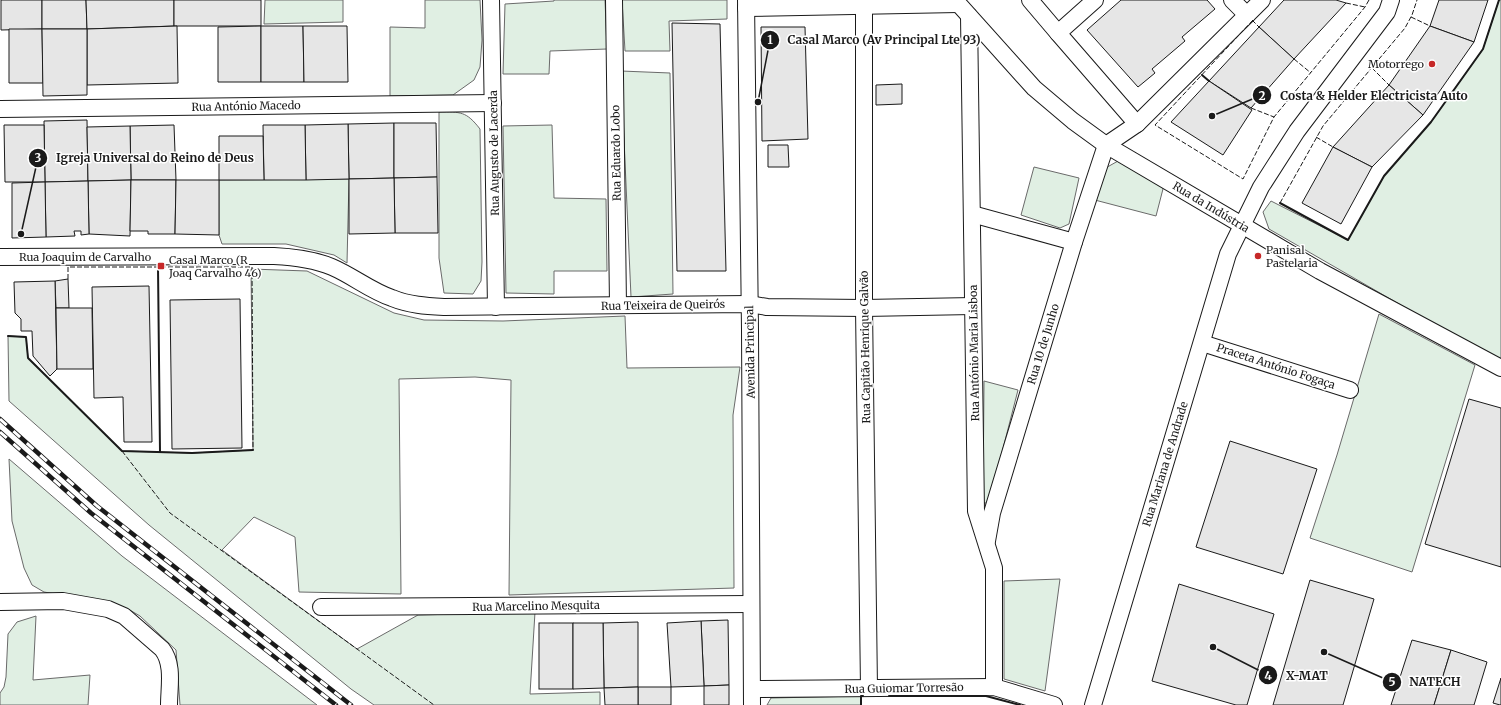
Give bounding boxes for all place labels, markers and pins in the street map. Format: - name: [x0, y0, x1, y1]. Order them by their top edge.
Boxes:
- callout: Casal Marco (Av Principal Lte 93): [760, 28, 989, 52]
- place label: Motorrego: [1368, 57, 1425, 71]
- marker: Motorrego: [1427, 59, 1437, 69]
- callout: Costa & Helder Electricista Auto: [1252, 83, 1475, 107]
- callout: Igreja Universal do Reino de Deus: [28, 146, 262, 170]
- place label: Panisal Pastelaria: [1266, 243, 1318, 270]
- marker: Panisal Pastelaria: [1253, 251, 1263, 261]
- place label: Casal Marco (R Joaq Carvalho 46): [168, 253, 262, 280]
- marker: Casal Marco (R Joaq Carvalho 46): [156, 261, 166, 271]
- callout: X-MAT: [1258, 663, 1335, 687]
- callout: NATECH: [1382, 670, 1469, 694]

